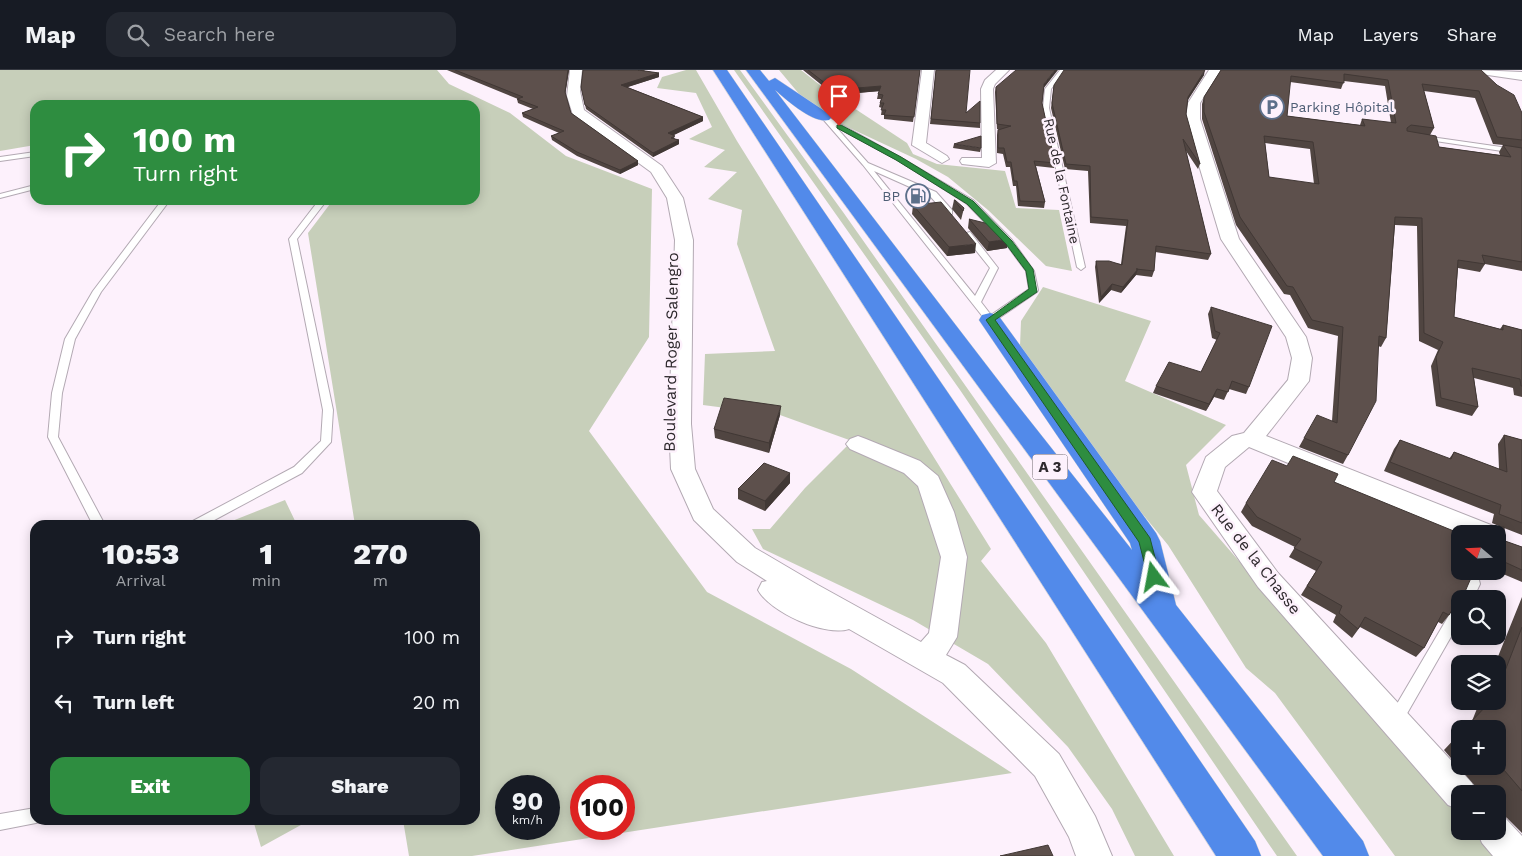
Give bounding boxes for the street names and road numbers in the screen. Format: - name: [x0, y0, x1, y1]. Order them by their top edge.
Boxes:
- street label: Rue de la Fontaine: [1041, 117, 1083, 245]
- street label: Boulevard Roger Salengro: [660, 252, 682, 452]
- road number: A 3: [1032, 454, 1068, 480]
- street label: Rue de la Chasse: [1207, 500, 1305, 618]

